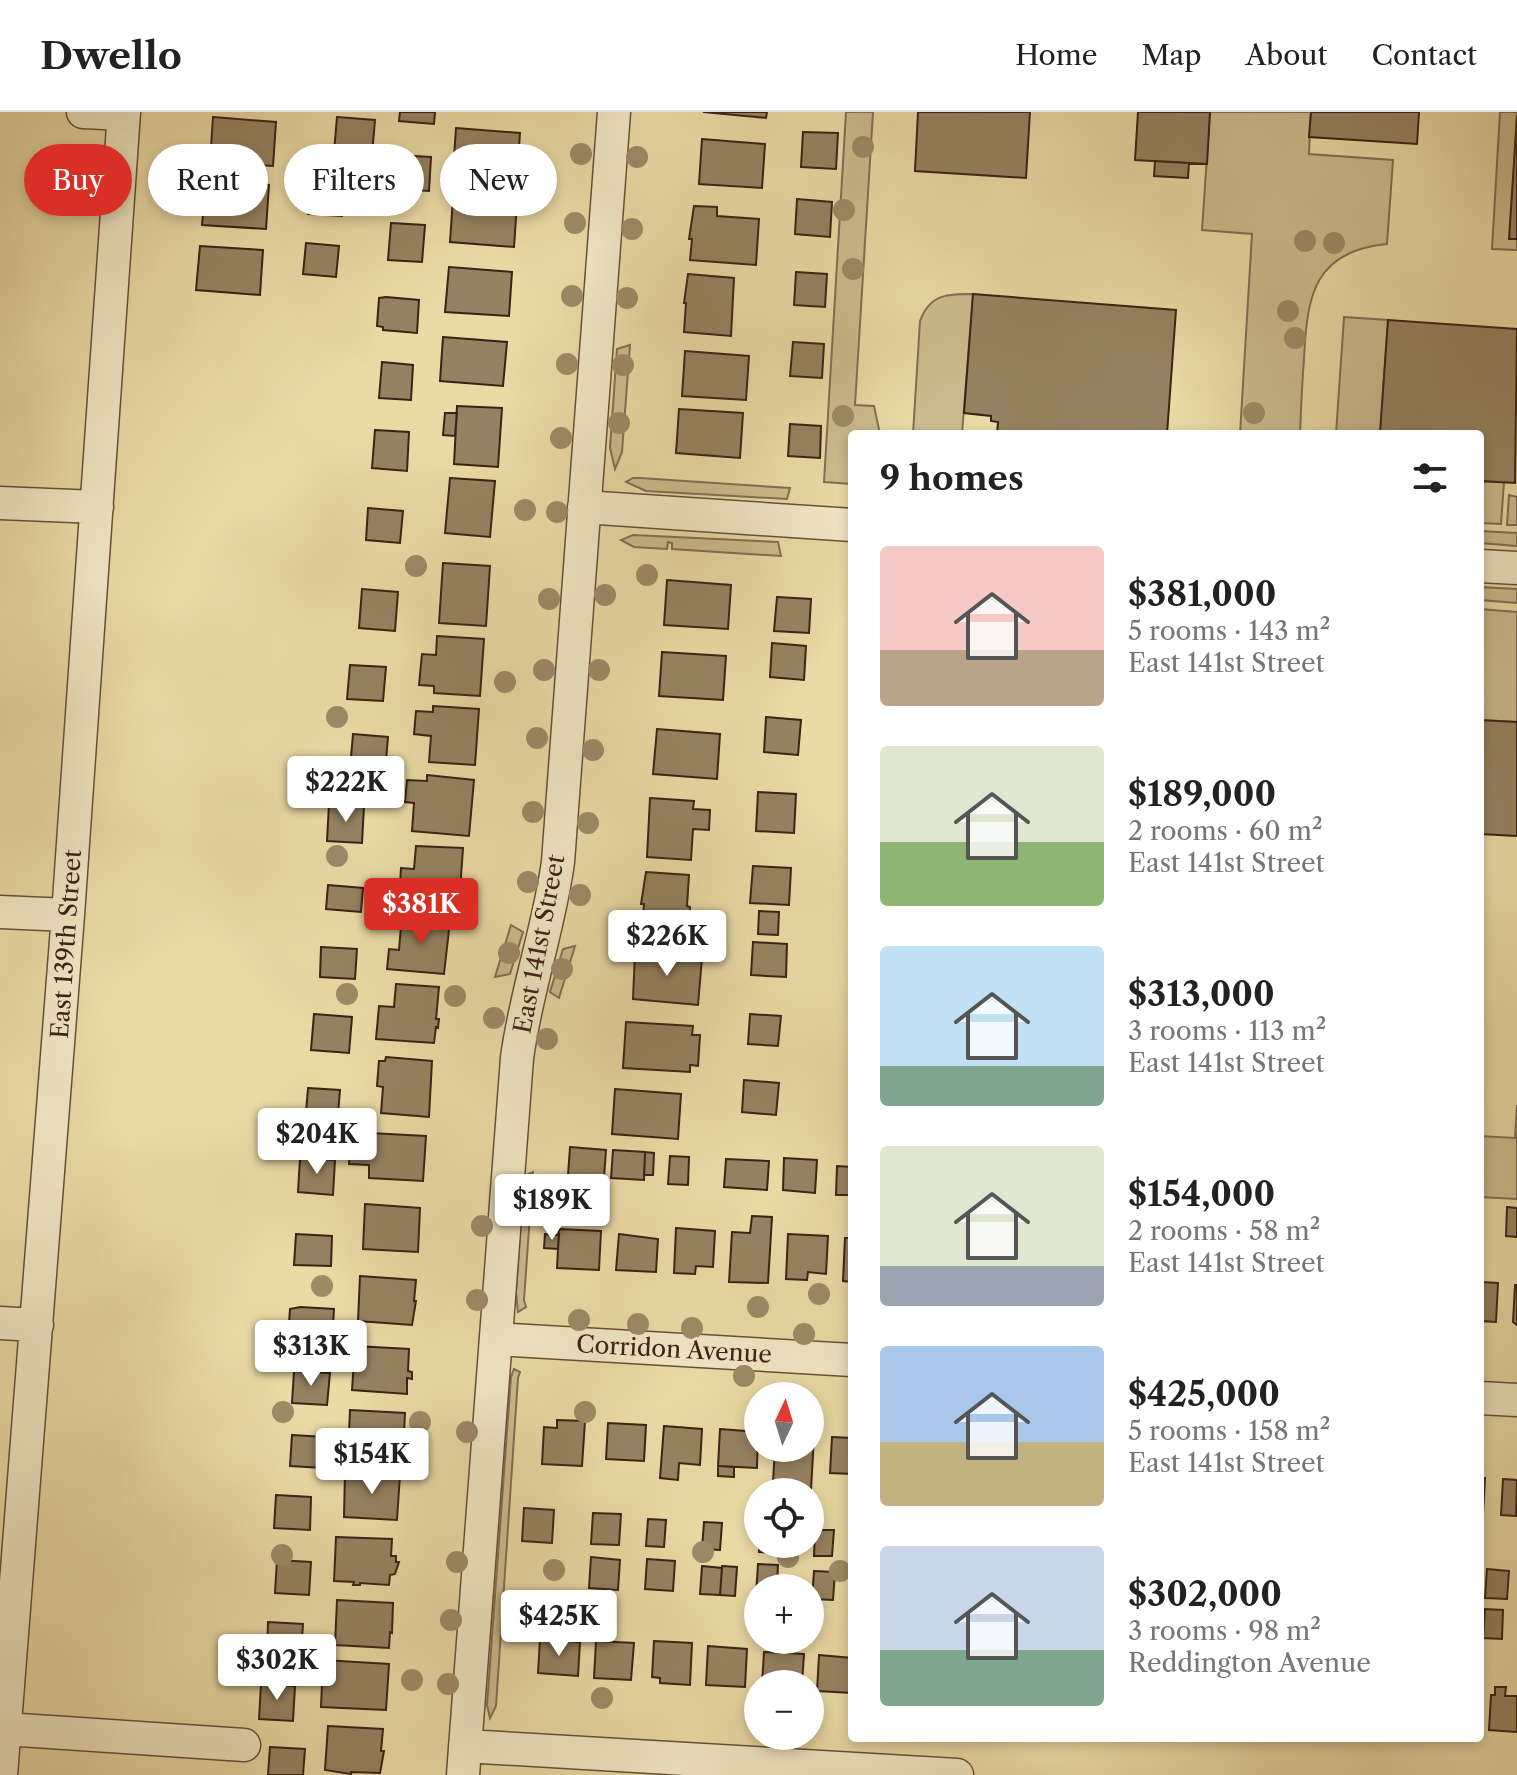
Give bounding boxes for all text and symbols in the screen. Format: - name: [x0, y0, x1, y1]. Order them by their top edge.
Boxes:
- text: Dwello: [40, 32, 182, 79]
- text: Home: [1015, 38, 1097, 72]
- text: Map: [1141, 38, 1201, 72]
- text: About: [1245, 38, 1327, 72]
- text: Contact: [1371, 38, 1477, 72]
- chip: Buy: [24, 144, 132, 216]
- chip: Rent: [148, 144, 268, 216]
- chip: Filters: [284, 144, 424, 216]
- chip: New: [440, 144, 557, 216]
- icon: filters: [1408, 456, 1452, 500]
- text: 9 homes: [880, 457, 1024, 499]
- text: $381,000: [1128, 573, 1276, 615]
- icon: home: [944, 578, 1040, 674]
- text: 5 rooms · 143 m²: [1128, 615, 1330, 647]
- text: East 141st Street: [1128, 647, 1325, 679]
- pin: $222K: [290, 756, 402, 824]
- text: $222K: [305, 766, 387, 798]
- text: $189,000: [1128, 773, 1276, 815]
- icon: home: [944, 778, 1040, 874]
- text: 2 rooms · 60 m²: [1128, 815, 1323, 847]
- text: East 141st Street: [1128, 847, 1325, 879]
- street label: East 139th Street: [45, 848, 87, 1040]
- street label: East 141st Street: [507, 852, 571, 1036]
- pin: $381K: [365, 878, 477, 946]
- text: $381K: [382, 888, 460, 920]
- pin: $226K: [611, 910, 723, 978]
- text: $226K: [626, 920, 708, 952]
- text: $313,000: [1128, 973, 1275, 1015]
- icon: home: [944, 978, 1040, 1074]
- text: 3 rooms · 113 m²: [1128, 1015, 1326, 1047]
- text: East 141st Street: [1128, 1047, 1325, 1079]
- pin: $204K: [261, 1108, 373, 1176]
- text: $204K: [276, 1118, 358, 1150]
- text: $154,000: [1128, 1173, 1275, 1215]
- pin: $189K: [496, 1174, 608, 1242]
- icon: home: [944, 1178, 1040, 1274]
- text: $189K: [513, 1184, 591, 1216]
- text: 2 rooms · 58 m²: [1128, 1215, 1320, 1247]
- text: East 141st Street: [1128, 1247, 1325, 1279]
- pin: $313K: [255, 1320, 367, 1388]
- street label: Corridon Avenue: [575, 1329, 773, 1369]
- text: $313K: [273, 1330, 349, 1362]
- text: $425,000: [1128, 1373, 1280, 1415]
- icon: home: [944, 1378, 1040, 1474]
- north arrow: [744, 1382, 824, 1462]
- map controls: [744, 1382, 824, 1750]
- text: 5 rooms · 158 m²: [1128, 1415, 1330, 1447]
- pin: $154K: [316, 1428, 428, 1496]
- text: $154K: [334, 1438, 410, 1470]
- text: East 141st Street: [1128, 1447, 1325, 1479]
- button: locate: [744, 1478, 824, 1558]
- text: $302,000: [1128, 1573, 1282, 1615]
- button: +: [744, 1574, 824, 1654]
- icon: home: [944, 1578, 1040, 1674]
- pin: $425K: [503, 1590, 615, 1658]
- text: $425K: [519, 1600, 599, 1632]
- text: 3 rooms · 98 m²: [1128, 1615, 1321, 1647]
- pin: $302K: [221, 1634, 333, 1702]
- text: $302K: [236, 1644, 318, 1676]
- text: Reddington Avenue: [1128, 1647, 1371, 1679]
- button: −: [744, 1670, 824, 1750]

